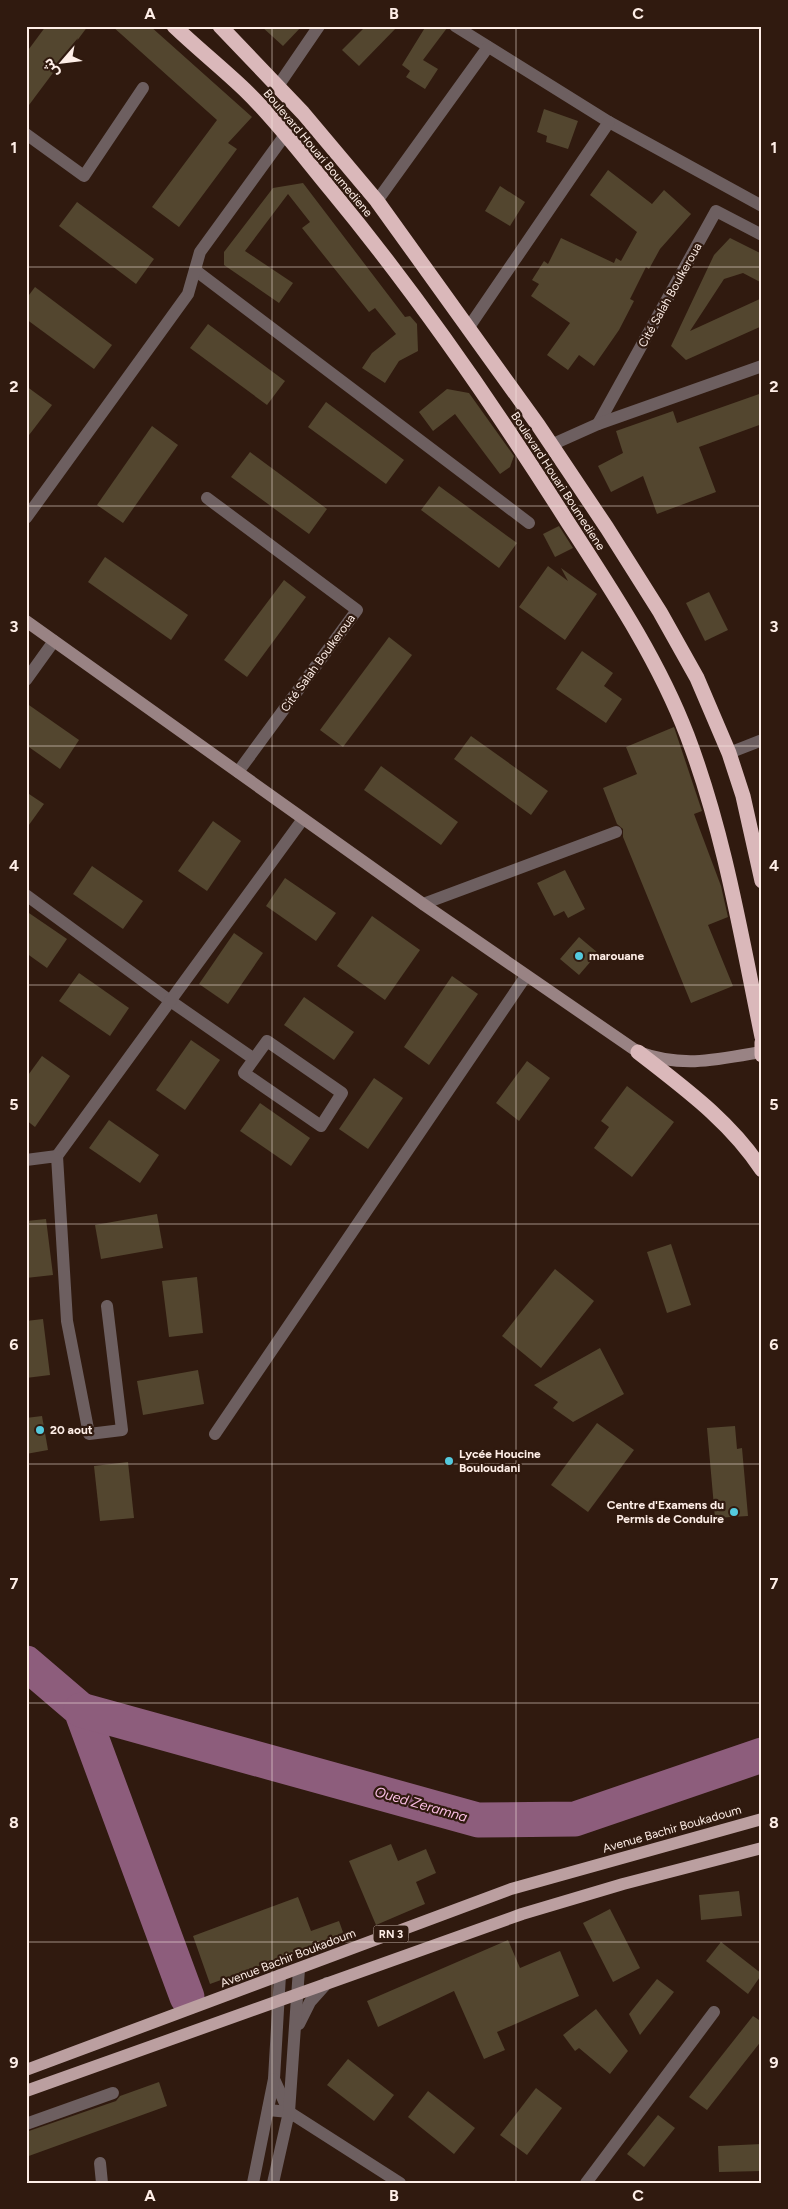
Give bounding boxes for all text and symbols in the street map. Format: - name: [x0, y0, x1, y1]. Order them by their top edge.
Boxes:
- text: A: [144, 4, 156, 23]
- text: B: [389, 4, 399, 23]
- text: C: [632, 4, 644, 23]
- north arrow: [38, 38, 88, 88]
- text: ش: [39, 55, 63, 80]
- street label: Boulevard Houari Boumediene: [260, 86, 376, 220]
- text: 1: [11, 138, 17, 157]
- text: 1: [771, 138, 777, 157]
- street label: Cité Salah Boulkeroua: [635, 240, 705, 350]
- text: 2: [9, 377, 19, 396]
- text: 2: [769, 377, 779, 396]
- street label: Boulevard Houari Boumediene: [508, 409, 608, 553]
- street label: Cité Salah Boulkeroua: [278, 612, 358, 714]
- text: 3: [10, 617, 19, 636]
- text: 3: [770, 617, 779, 636]
- text: 4: [9, 856, 19, 875]
- text: 4: [769, 856, 779, 875]
- place label: marouane: [589, 949, 644, 963]
- marker: marouane: [573, 950, 585, 962]
- text: 5: [9, 1095, 19, 1114]
- text: 5: [769, 1095, 779, 1114]
- text: 6: [9, 1335, 19, 1354]
- text: 6: [769, 1335, 779, 1354]
- place label: 20 aout: [50, 1423, 93, 1437]
- marker: 20 aout: [34, 1424, 46, 1436]
- place label: Lycée Houcine Bouloudani: [459, 1447, 541, 1475]
- marker: Lycée Houcine Bouloudani: [443, 1455, 455, 1467]
- place label: Centre d'Examens du Permis de Conduire: [607, 1498, 724, 1526]
- marker: Centre d'Examens du Permis de Conduire: [728, 1506, 740, 1518]
- text: 7: [10, 1574, 19, 1593]
- text: 7: [770, 1574, 779, 1593]
- water label: Oued Zeramna: [373, 1783, 469, 1826]
- street label: Avenue Bachir Boukadoum: [601, 1802, 743, 1856]
- text: 8: [9, 1813, 19, 1832]
- text: 8: [769, 1813, 779, 1832]
- street label: Avenue Bachir Boukadoum: [218, 1926, 358, 1990]
- road number: RN 3: [374, 1926, 408, 1942]
- text: 9: [9, 2053, 19, 2072]
- text: 9: [769, 2053, 779, 2072]
- text: A: [144, 2186, 156, 2205]
- text: B: [389, 2186, 399, 2205]
- text: C: [632, 2186, 644, 2205]

